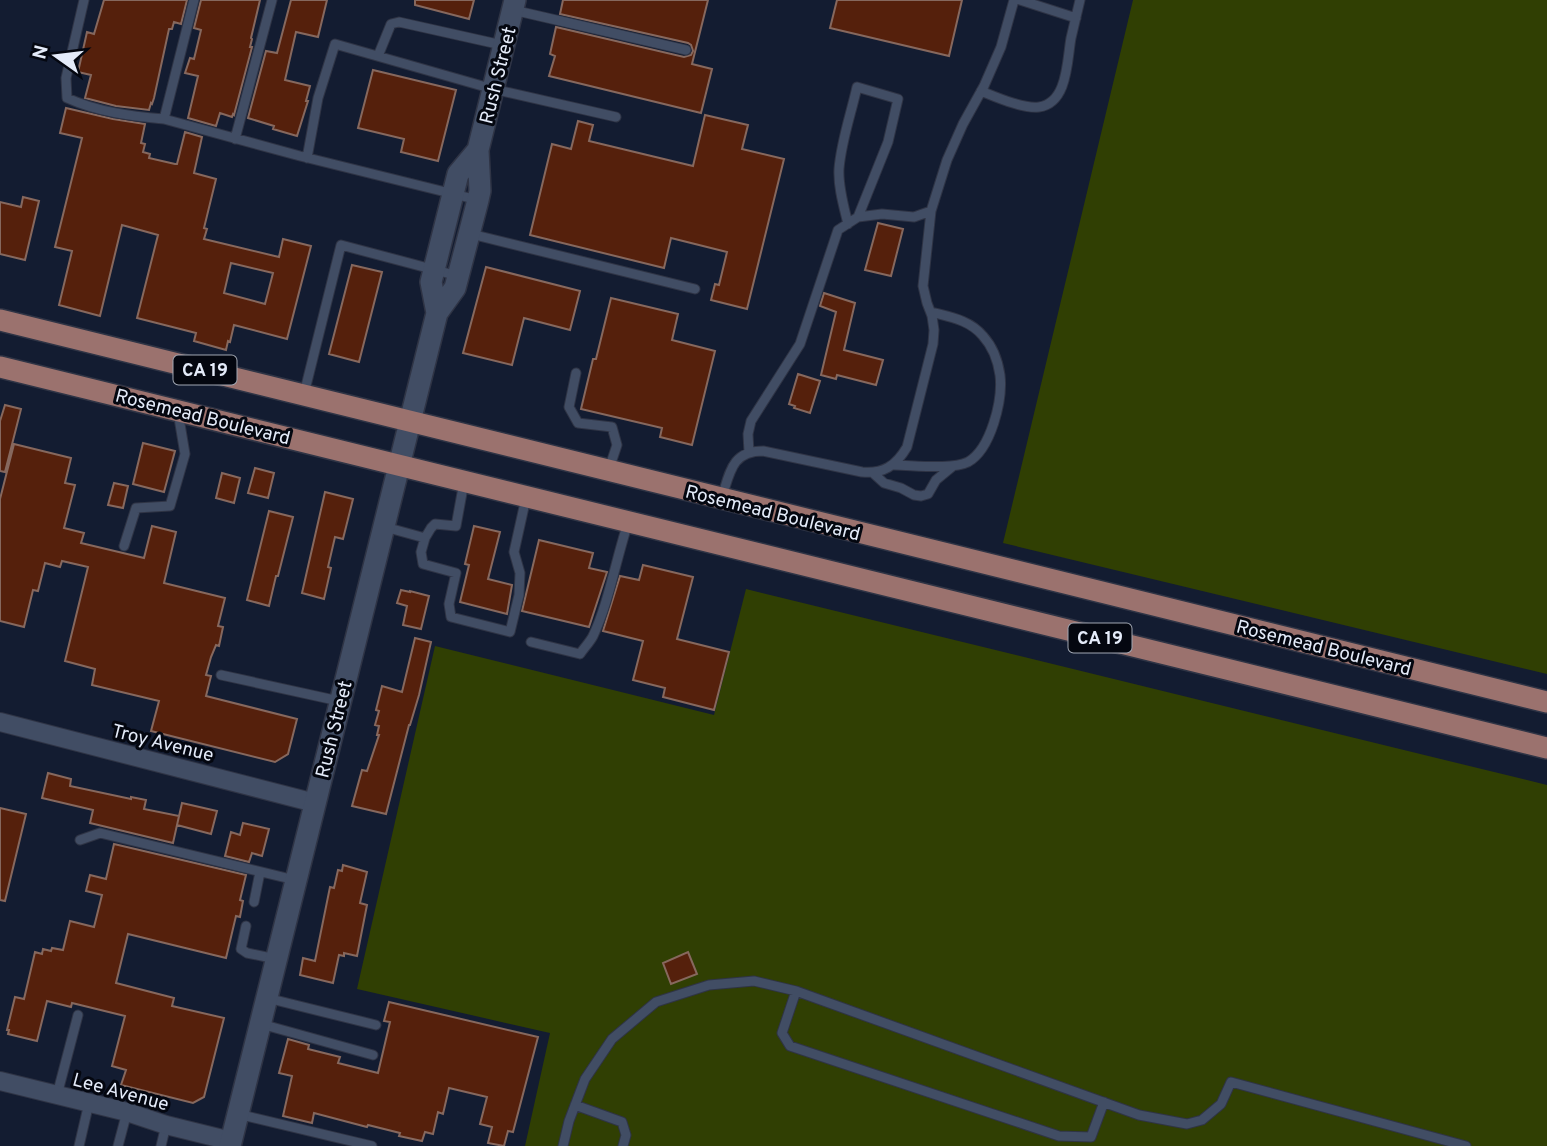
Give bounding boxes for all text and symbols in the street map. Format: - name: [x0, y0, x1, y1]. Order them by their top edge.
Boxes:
- north arrow: [21, 21, 91, 91]
- street label: Rush Street: [475, 24, 523, 127]
- text: N: [28, 43, 55, 62]
- road number: CA 19: [174, 356, 236, 384]
- street label: Rosemead Boulevard: [112, 385, 293, 451]
- street label: Rosemead Boulevard: [682, 481, 863, 547]
- street label: Rosemead Boulevard: [1233, 616, 1414, 682]
- road number: CA 19: [1068, 624, 1132, 652]
- street label: Rush Street: [311, 678, 359, 781]
- street label: Troy Avenue: [109, 720, 216, 768]
- street label: Lee Avenue: [70, 1069, 171, 1117]

